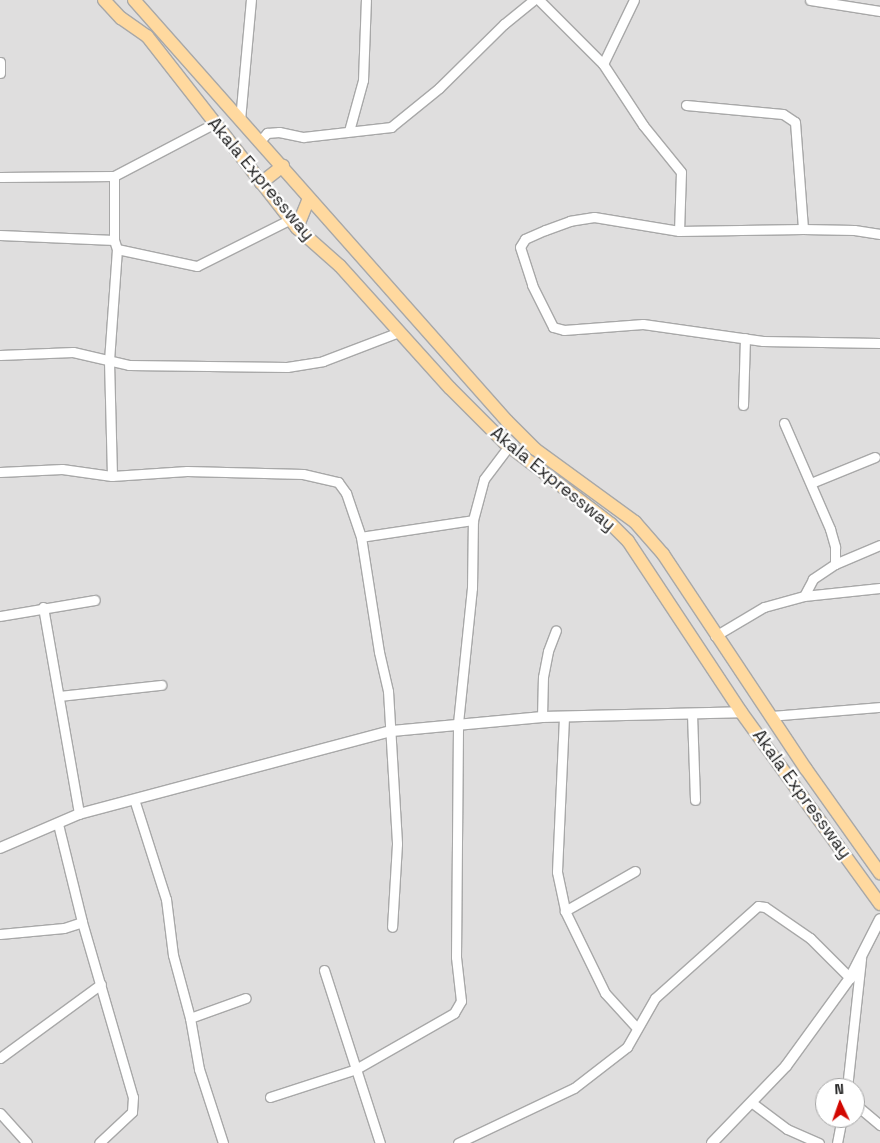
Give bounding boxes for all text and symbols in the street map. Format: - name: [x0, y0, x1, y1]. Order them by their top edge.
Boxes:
- street label: Akala Expressway: [203, 113, 319, 245]
- street label: Akala Expressway: [486, 422, 620, 536]
- street label: Akala Expressway: [748, 725, 856, 863]
- north arrow: [815, 1078, 865, 1128]
- text: N: [834, 1080, 844, 1098]

